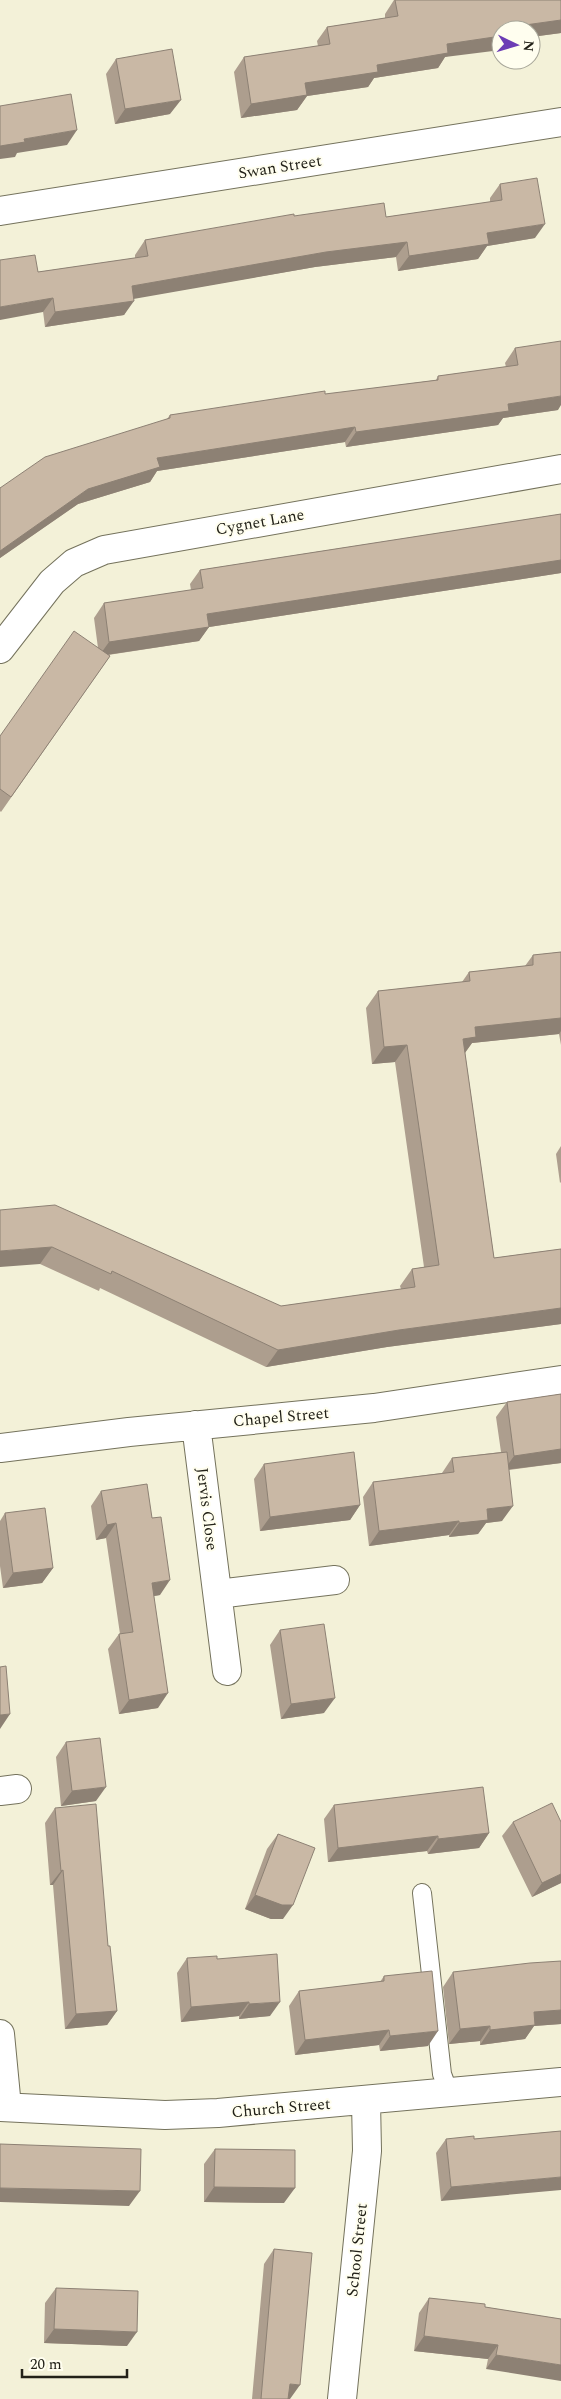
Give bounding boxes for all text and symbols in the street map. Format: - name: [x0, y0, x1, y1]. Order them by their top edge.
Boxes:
- north arrow: [491, 20, 541, 70]
- text: N: [517, 39, 539, 53]
- street label: Swan Street: [237, 149, 324, 185]
- street label: Cygnet Lane: [214, 502, 306, 542]
- street label: Chapel Street: [232, 1401, 330, 1433]
- street label: Jervis Close: [190, 1466, 224, 1552]
- street label: Church Street: [231, 2092, 332, 2124]
- street label: School Street: [340, 2202, 374, 2298]
- scale bar: [22, 2346, 128, 2378]
- text: 20 m: [30, 2353, 62, 2376]

